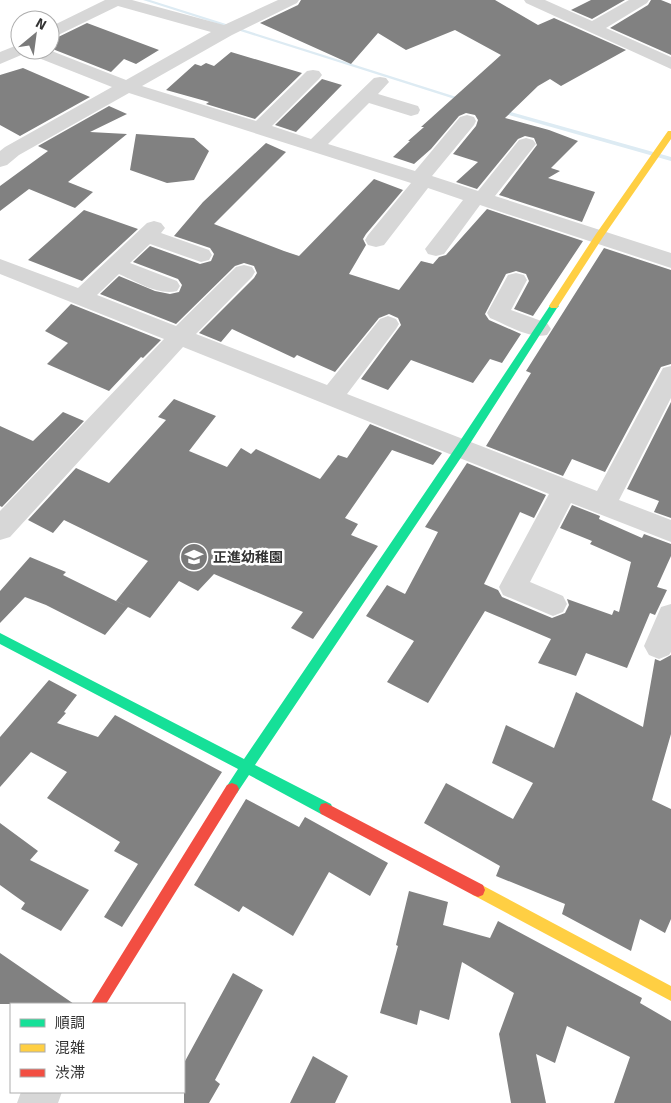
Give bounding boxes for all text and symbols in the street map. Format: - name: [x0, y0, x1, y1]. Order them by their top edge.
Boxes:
- north arrow: [10, 10, 60, 60]
- text: N: [33, 14, 49, 34]
- school or university icon: 正進幼稚園: [179, 542, 209, 572]
- place label: 正進幼稚園: [213, 549, 283, 566]
- legend: [10, 1003, 185, 1093]
- text: 順調: [55, 1014, 85, 1032]
- text: 混雑: [55, 1039, 85, 1057]
- text: 渋滞: [55, 1064, 85, 1082]

